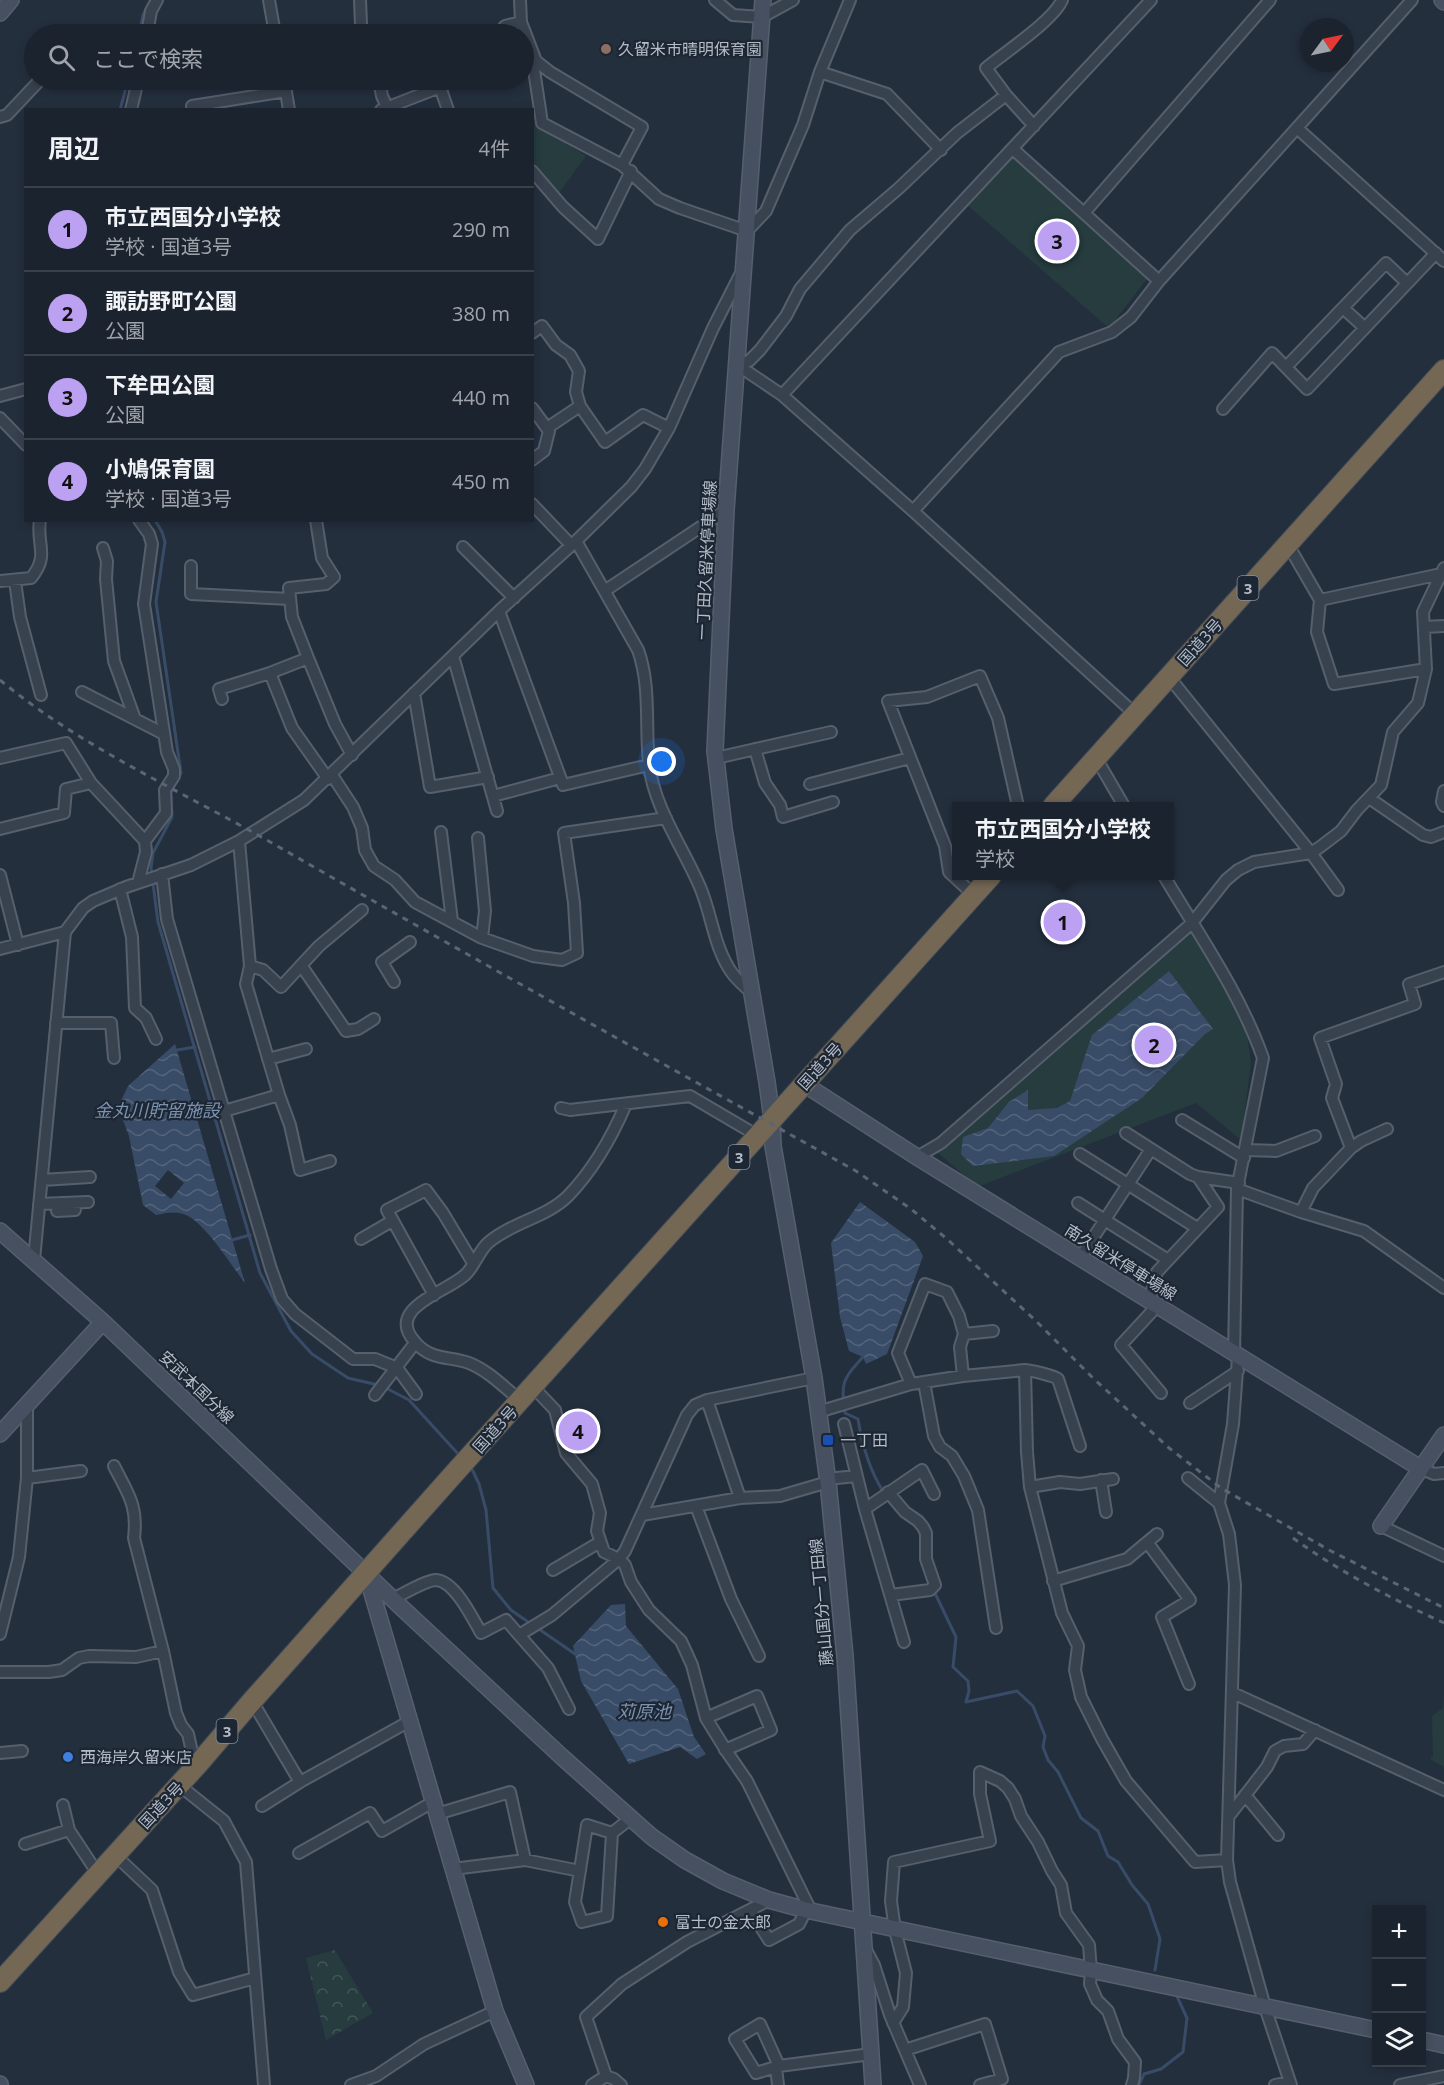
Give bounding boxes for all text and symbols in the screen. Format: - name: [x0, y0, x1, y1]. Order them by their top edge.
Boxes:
- north arrow: [1300, 18, 1354, 72]
- search box: [24, 24, 534, 90]
- place label: 久留米市晴明保育園: [618, 38, 762, 60]
- icon: search: [45, 41, 78, 74]
- marker: 久留米市晴明保育園: [599, 42, 613, 56]
- text: ここで検索: [93, 43, 203, 73]
- text: 周辺: [48, 130, 100, 166]
- text: 4件: [479, 135, 510, 162]
- text: 市立西国分小学校: [105, 201, 281, 231]
- text: 1: [62, 216, 73, 243]
- text: 290 m: [452, 216, 510, 243]
- pin: 3: [1038, 218, 1076, 264]
- text: 学校 · 国道3号: [105, 233, 232, 260]
- text: 諏訪野町公園: [105, 285, 237, 315]
- text: 2: [62, 300, 73, 327]
- text: 380 m: [452, 300, 510, 327]
- text: 公園: [105, 317, 145, 344]
- text: 下牟田公園: [105, 369, 215, 399]
- text: 3: [62, 384, 73, 411]
- text: 440 m: [452, 384, 510, 411]
- text: 公園: [105, 401, 145, 428]
- text: 小鳩保育園: [105, 453, 215, 483]
- text: 4: [62, 468, 73, 495]
- text: 450 m: [452, 468, 510, 495]
- street label: 一丁田久留米停車場線: [691, 480, 721, 640]
- text: 学校 · 国道3号: [105, 485, 232, 512]
- road number: 3: [1238, 576, 1258, 600]
- street label: 国道3号: [1173, 613, 1227, 671]
- your location: [647, 747, 676, 776]
- popup: [952, 802, 1174, 880]
- text: 市立西国分小学校: [975, 813, 1151, 843]
- text: 学校: [975, 845, 1015, 872]
- pin: 1: [1044, 900, 1082, 944]
- pin: 2: [1134, 1022, 1174, 1068]
- street label: 国道3号: [793, 1037, 847, 1095]
- water label: 金丸川貯留施設: [94, 1098, 223, 1122]
- road number: 3: [728, 1145, 750, 1169]
- street label: 南久留米停車場線: [1061, 1219, 1181, 1305]
- street label: 安武本国分線: [155, 1346, 239, 1428]
- street label: 国道3号: [468, 1400, 522, 1458]
- pin: 4: [558, 1408, 598, 1454]
- place label: 一丁田: [840, 1429, 888, 1451]
- marker: 一丁田: [821, 1433, 835, 1447]
- street label: 藤山国分一丁田線: [804, 1537, 838, 1667]
- water label: 苅原池: [617, 1699, 673, 1723]
- road number: 3: [216, 1719, 238, 1743]
- place label: 西海岸久留米店: [80, 1746, 192, 1768]
- marker: 西海岸久留米店: [61, 1750, 75, 1764]
- street label: 国道3号: [133, 1777, 189, 1833]
- map controls: [1372, 1905, 1426, 2067]
- button: +: [1372, 1905, 1426, 1959]
- place label: 富士の金太郎: [675, 1911, 771, 1933]
- marker: 富士の金太郎: [656, 1915, 670, 1929]
- button: −: [1372, 1959, 1426, 2013]
- button: layers: [1372, 2013, 1426, 2067]

